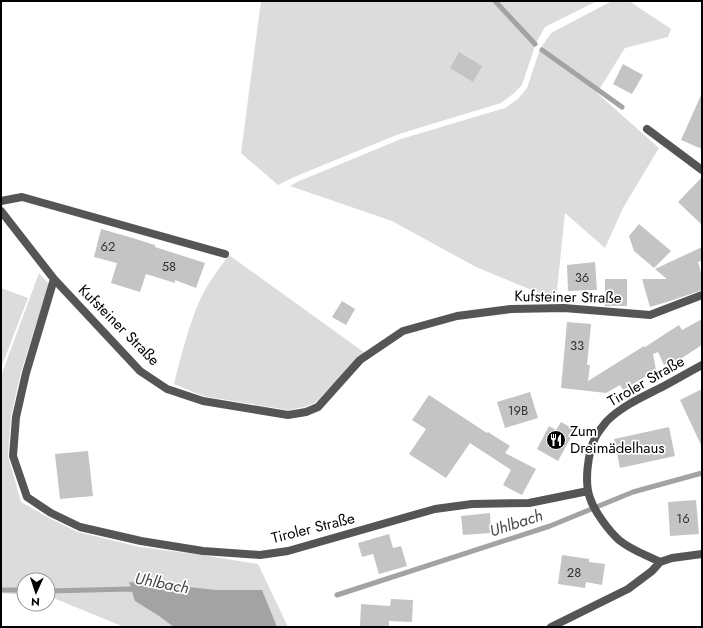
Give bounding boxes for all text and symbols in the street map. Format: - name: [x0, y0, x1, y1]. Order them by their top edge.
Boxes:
- house number: 62: [101, 237, 115, 256]
- house number: 58: [162, 257, 176, 276]
- house number: 36: [575, 268, 589, 287]
- street label: Kufsteiner Straße: [73, 279, 165, 371]
- street label: Kufsteiner Straße: [514, 285, 622, 309]
- house number: 33: [570, 336, 584, 355]
- street label: Tiroler Straße: [604, 350, 689, 412]
- house number: 19B: [508, 401, 528, 420]
- place label: Zum Dreimädelhaus: [570, 420, 664, 459]
- restaurant icon: Zum Dreimädelhaus: [545, 429, 567, 451]
- water label: Uhlbach: [486, 504, 546, 542]
- street label: Tiroler Straße: [269, 507, 357, 549]
- house number: 16: [676, 509, 690, 528]
- house number: 28: [567, 563, 581, 582]
- water label: Uhlbach: [133, 566, 191, 600]
- north arrow: [16, 572, 56, 612]
- text: N: [31, 594, 40, 610]

